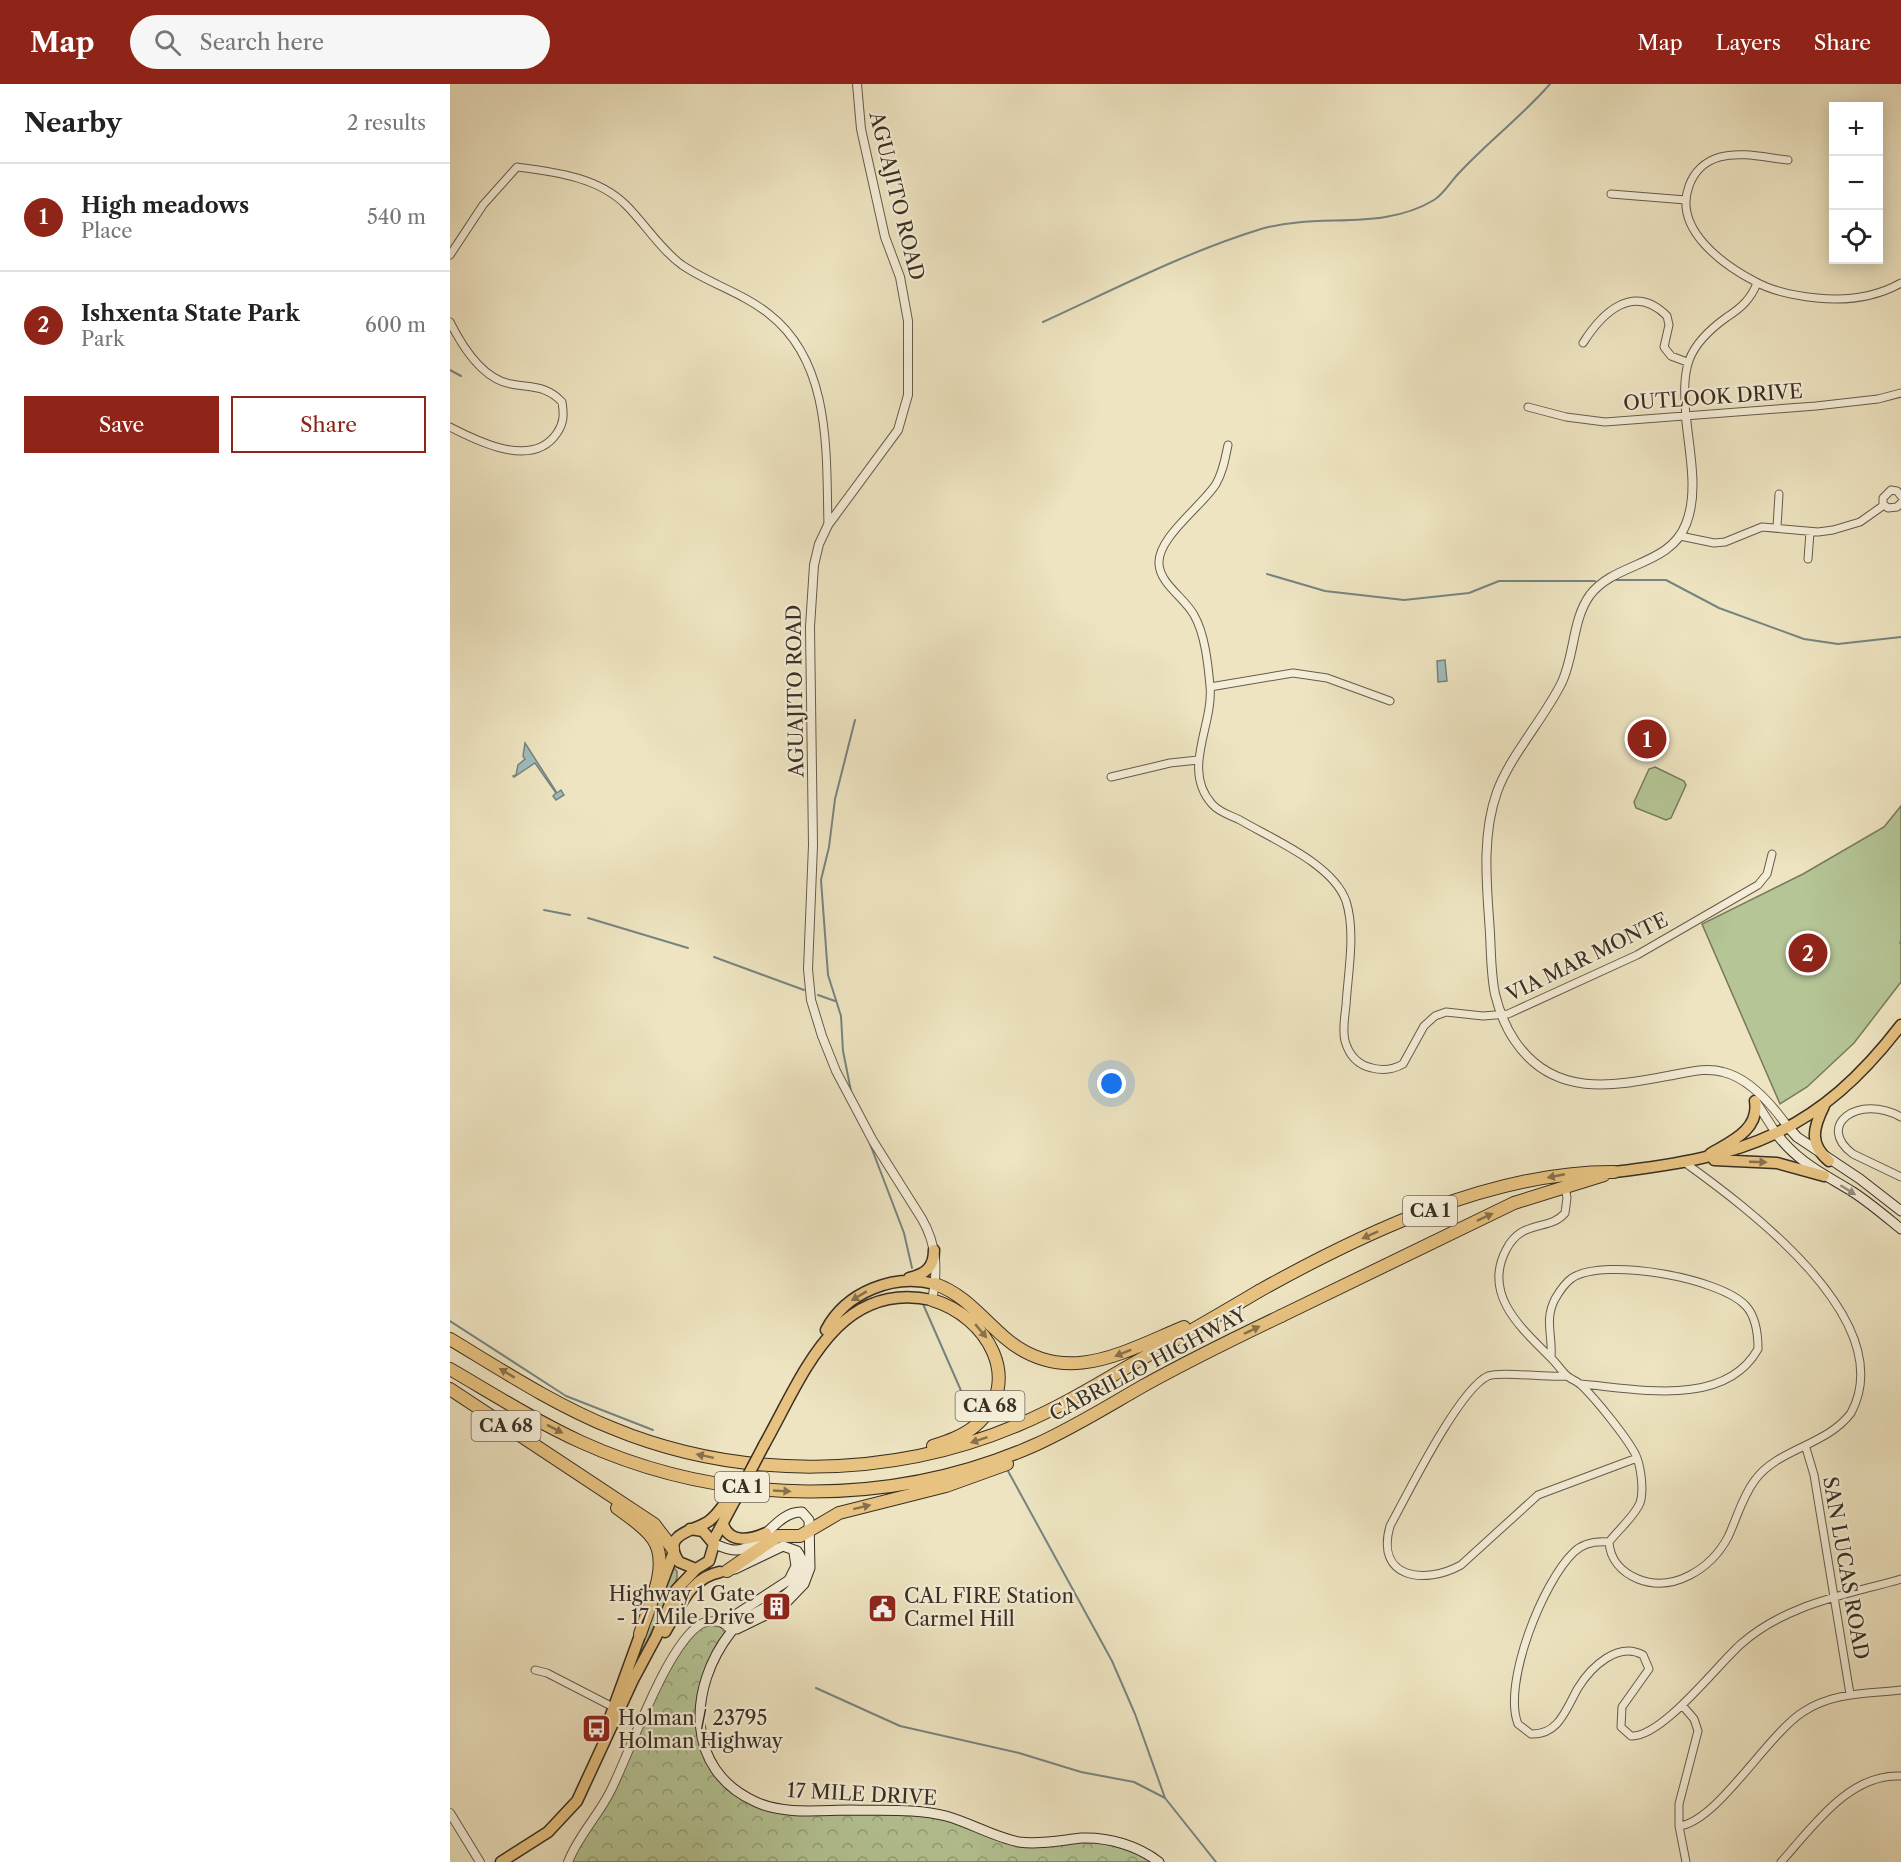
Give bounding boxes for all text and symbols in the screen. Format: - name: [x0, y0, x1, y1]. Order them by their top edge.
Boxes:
- search box: [130, 15, 550, 69]
- text: Map: [30, 25, 94, 59]
- icon: search: [151, 26, 184, 59]
- text: Search here: [199, 29, 324, 56]
- text: Map: [1638, 30, 1683, 55]
- text: Layers: [1716, 30, 1781, 55]
- text: Share: [1814, 30, 1871, 55]
- map controls: [1829, 102, 1883, 264]
- button: +: [1829, 102, 1883, 156]
- text: Nearby: [24, 107, 122, 139]
- street label: AGUAJITO ROAD: [864, 108, 930, 283]
- text: 2 results: [347, 111, 426, 135]
- button: −: [1829, 156, 1883, 210]
- text: High meadows: [81, 192, 249, 219]
- text: 1: [39, 205, 48, 229]
- text: 540 m: [367, 205, 426, 229]
- button: locate: [1829, 210, 1883, 264]
- text: Place: [81, 219, 132, 243]
- text: Ishxenta State Park: [81, 300, 300, 327]
- text: 2: [38, 313, 49, 337]
- text: 600 m: [365, 313, 426, 337]
- text: Park: [81, 327, 124, 351]
- street label: OUTLOOK DRIVE: [1622, 379, 1804, 415]
- button: Save: [24, 396, 219, 453]
- button: Share: [231, 396, 426, 453]
- street label: AGUAJITO ROAD: [781, 604, 809, 779]
- pin: 1: [1628, 716, 1666, 762]
- street label: VIA MAR MONTE: [1501, 907, 1672, 1007]
- pin: 2: [1788, 930, 1828, 976]
- your location: [1097, 1069, 1126, 1098]
- one-way arrow: [1748, 1157, 1767, 1167]
- one-way arrow: [1546, 1172, 1565, 1181]
- one-way arrow: [1840, 1184, 1856, 1195]
- road number: CA 1: [1403, 1196, 1457, 1226]
- one-way arrow: [1476, 1212, 1493, 1221]
- one-way arrow: [1362, 1230, 1379, 1239]
- one-way arrow: [851, 1291, 867, 1302]
- street label: CABRILLO HIGHWAY: [1045, 1301, 1251, 1426]
- one-way arrow: [974, 1323, 987, 1338]
- one-way arrow: [1243, 1325, 1260, 1335]
- one-way arrow: [1114, 1349, 1132, 1359]
- one-way arrow: [499, 1368, 515, 1379]
- road number: CA 68: [956, 1391, 1024, 1421]
- road number: CA 68: [472, 1411, 540, 1441]
- one-way arrow: [547, 1424, 564, 1434]
- one-way arrow: [970, 1436, 988, 1445]
- one-way arrow: [696, 1451, 715, 1460]
- road number: CA 1: [715, 1472, 769, 1502]
- street label: SAN LUCAS ROAD: [1818, 1475, 1874, 1661]
- one-way arrow: [773, 1486, 792, 1495]
- one-way arrow: [852, 1502, 871, 1512]
- place label: Highway 1 Gate - 17 Mile Drive: [609, 1582, 755, 1629]
- place label: CAL FIRE Station Carmel Hill: [904, 1584, 1074, 1631]
- building icon: Highway 1 Gate - 17 Mile Drive: [760, 1590, 792, 1622]
- public building icon: CAL FIRE Station Carmel Hill: [867, 1592, 899, 1624]
- place label: Holman / 23795 Holman Highway: [618, 1706, 784, 1753]
- bus stop icon: Holman / 23795 Holman Highway: [581, 1713, 613, 1745]
- street label: 17 MILE DRIVE: [787, 1778, 937, 1810]

